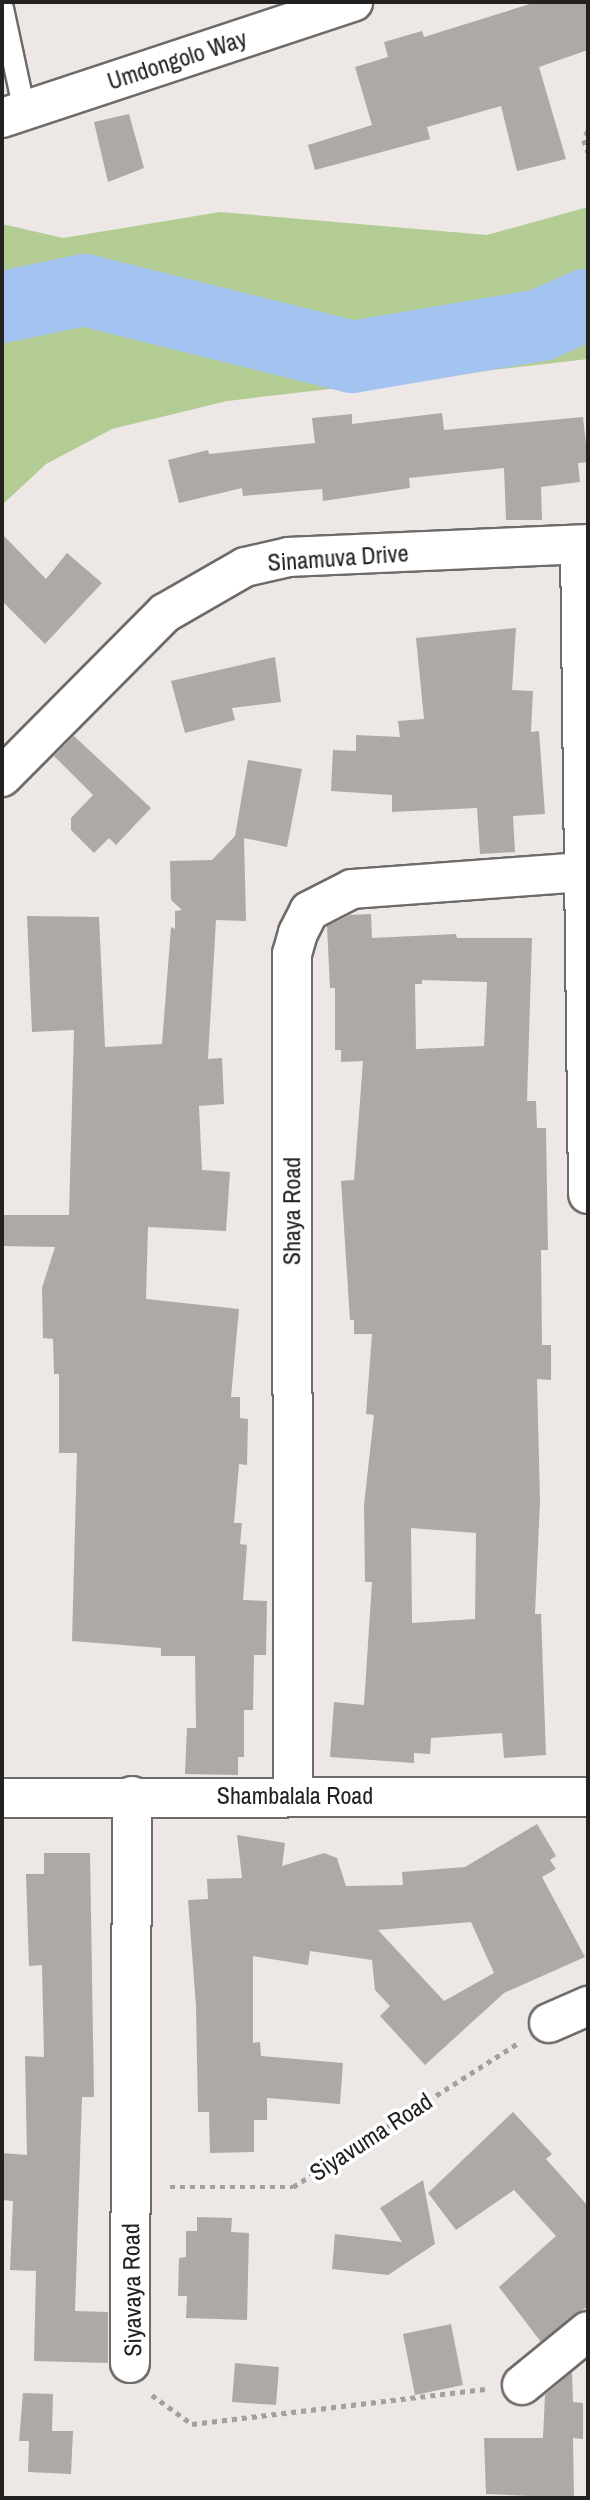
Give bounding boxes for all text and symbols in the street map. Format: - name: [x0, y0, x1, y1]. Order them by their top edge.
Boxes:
- street label: Umdongolo Way: [104, 24, 250, 96]
- street label: Sinamuva Drive: [267, 539, 409, 577]
- street label: Shaya Road: [278, 1157, 306, 1265]
- street label: Shambalala Road: [217, 1782, 373, 1810]
- street label: Siyavuma Road: [304, 2087, 438, 2187]
- street label: Siyavaya Road: [116, 2223, 148, 2357]

